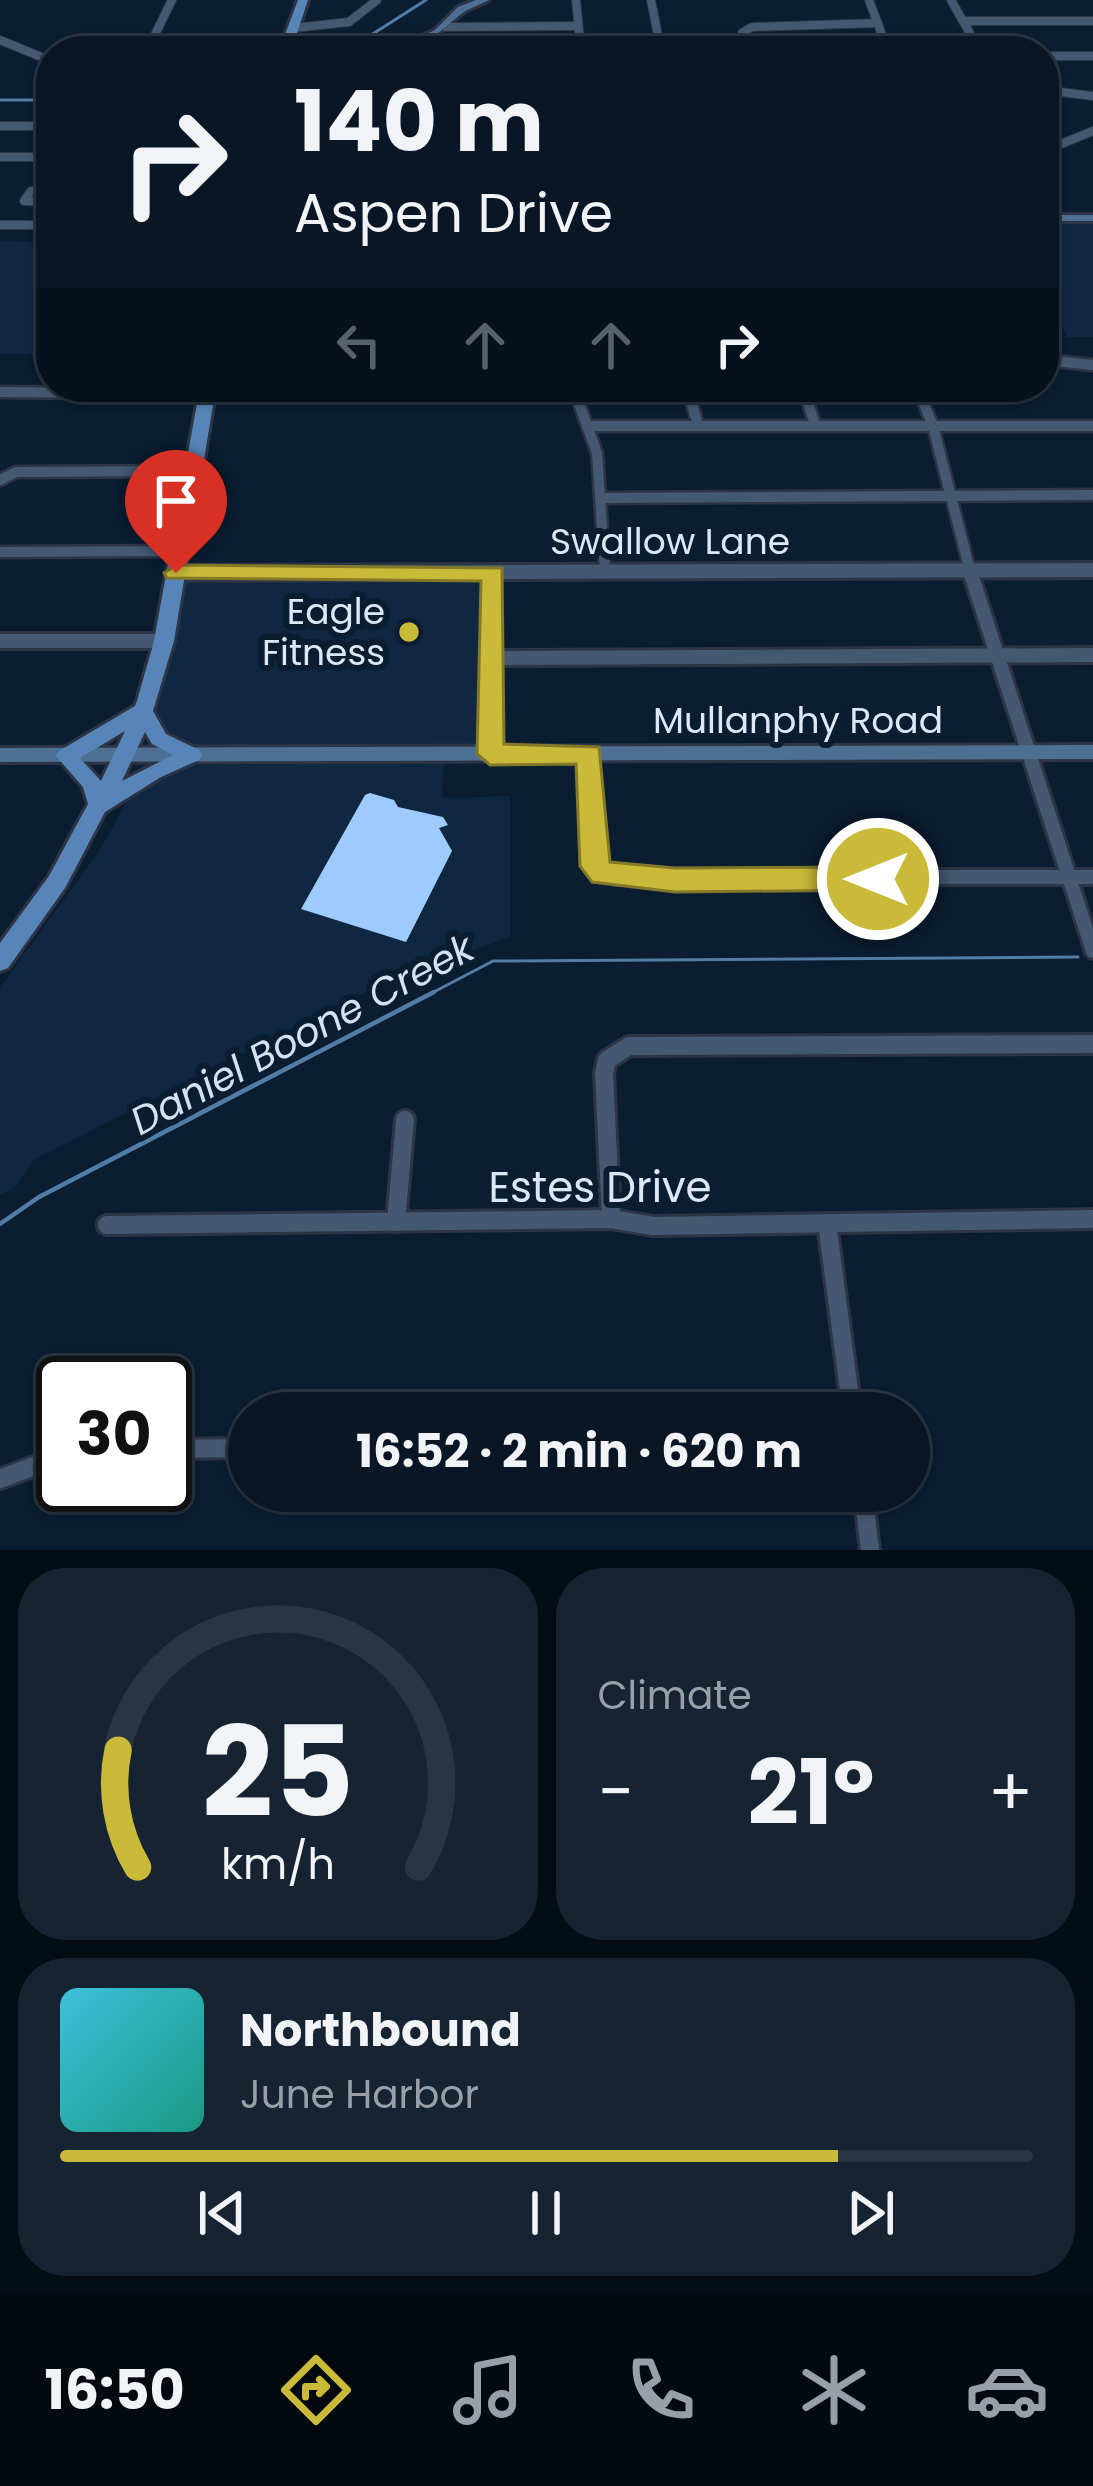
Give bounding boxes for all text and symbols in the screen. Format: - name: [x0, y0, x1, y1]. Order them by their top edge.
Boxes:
- text: 140 m: [294, 63, 544, 180]
- icon: right: [96, 84, 252, 240]
- text: Aspen Drive: [294, 175, 613, 251]
- icon: left: [326, 312, 392, 378]
- icon: ahead: [452, 312, 518, 378]
- icon: ahead: [578, 312, 644, 378]
- icon: right: [704, 312, 770, 378]
- pin: [125, 450, 227, 573]
- icon: arrive: [143, 468, 209, 534]
- street label: Swallow Lane: [550, 516, 790, 567]
- place label: Eagle Fitness: [262, 586, 385, 678]
- marker: Eagle Fitness: [396, 619, 422, 645]
- street label: Mullanphy Road: [653, 695, 943, 746]
- position arrow: [815, 816, 941, 942]
- water label: Daniel Boone Creek: [121, 920, 485, 1148]
- street label: Estes Drive: [488, 1158, 712, 1217]
- speed limit sign: 30: [36, 1356, 192, 1512]
- text: 16:52 · 2 min · 620 m: [356, 1420, 802, 1483]
- text: Climate: [598, 1668, 752, 1723]
- text: 25: [202, 1685, 354, 1860]
- text: 21°: [747, 1729, 874, 1856]
- text: −: [598, 1746, 634, 1838]
- text: +: [988, 1746, 1033, 1838]
- text: km/h: [221, 1834, 335, 1894]
- text: Northbound: [240, 1999, 521, 2062]
- text: June Harbor: [240, 2067, 479, 2122]
- icon: previous: [189, 2180, 255, 2246]
- icon: pause: [513, 2180, 579, 2246]
- icon: next: [838, 2180, 904, 2246]
- icon: directions: [274, 2348, 358, 2432]
- icon: music: [446, 2348, 530, 2432]
- icon: phone: [619, 2348, 703, 2432]
- icon: climate: [792, 2348, 876, 2432]
- icon: car: [965, 2348, 1049, 2432]
- text: 16:50: [44, 2352, 185, 2428]

